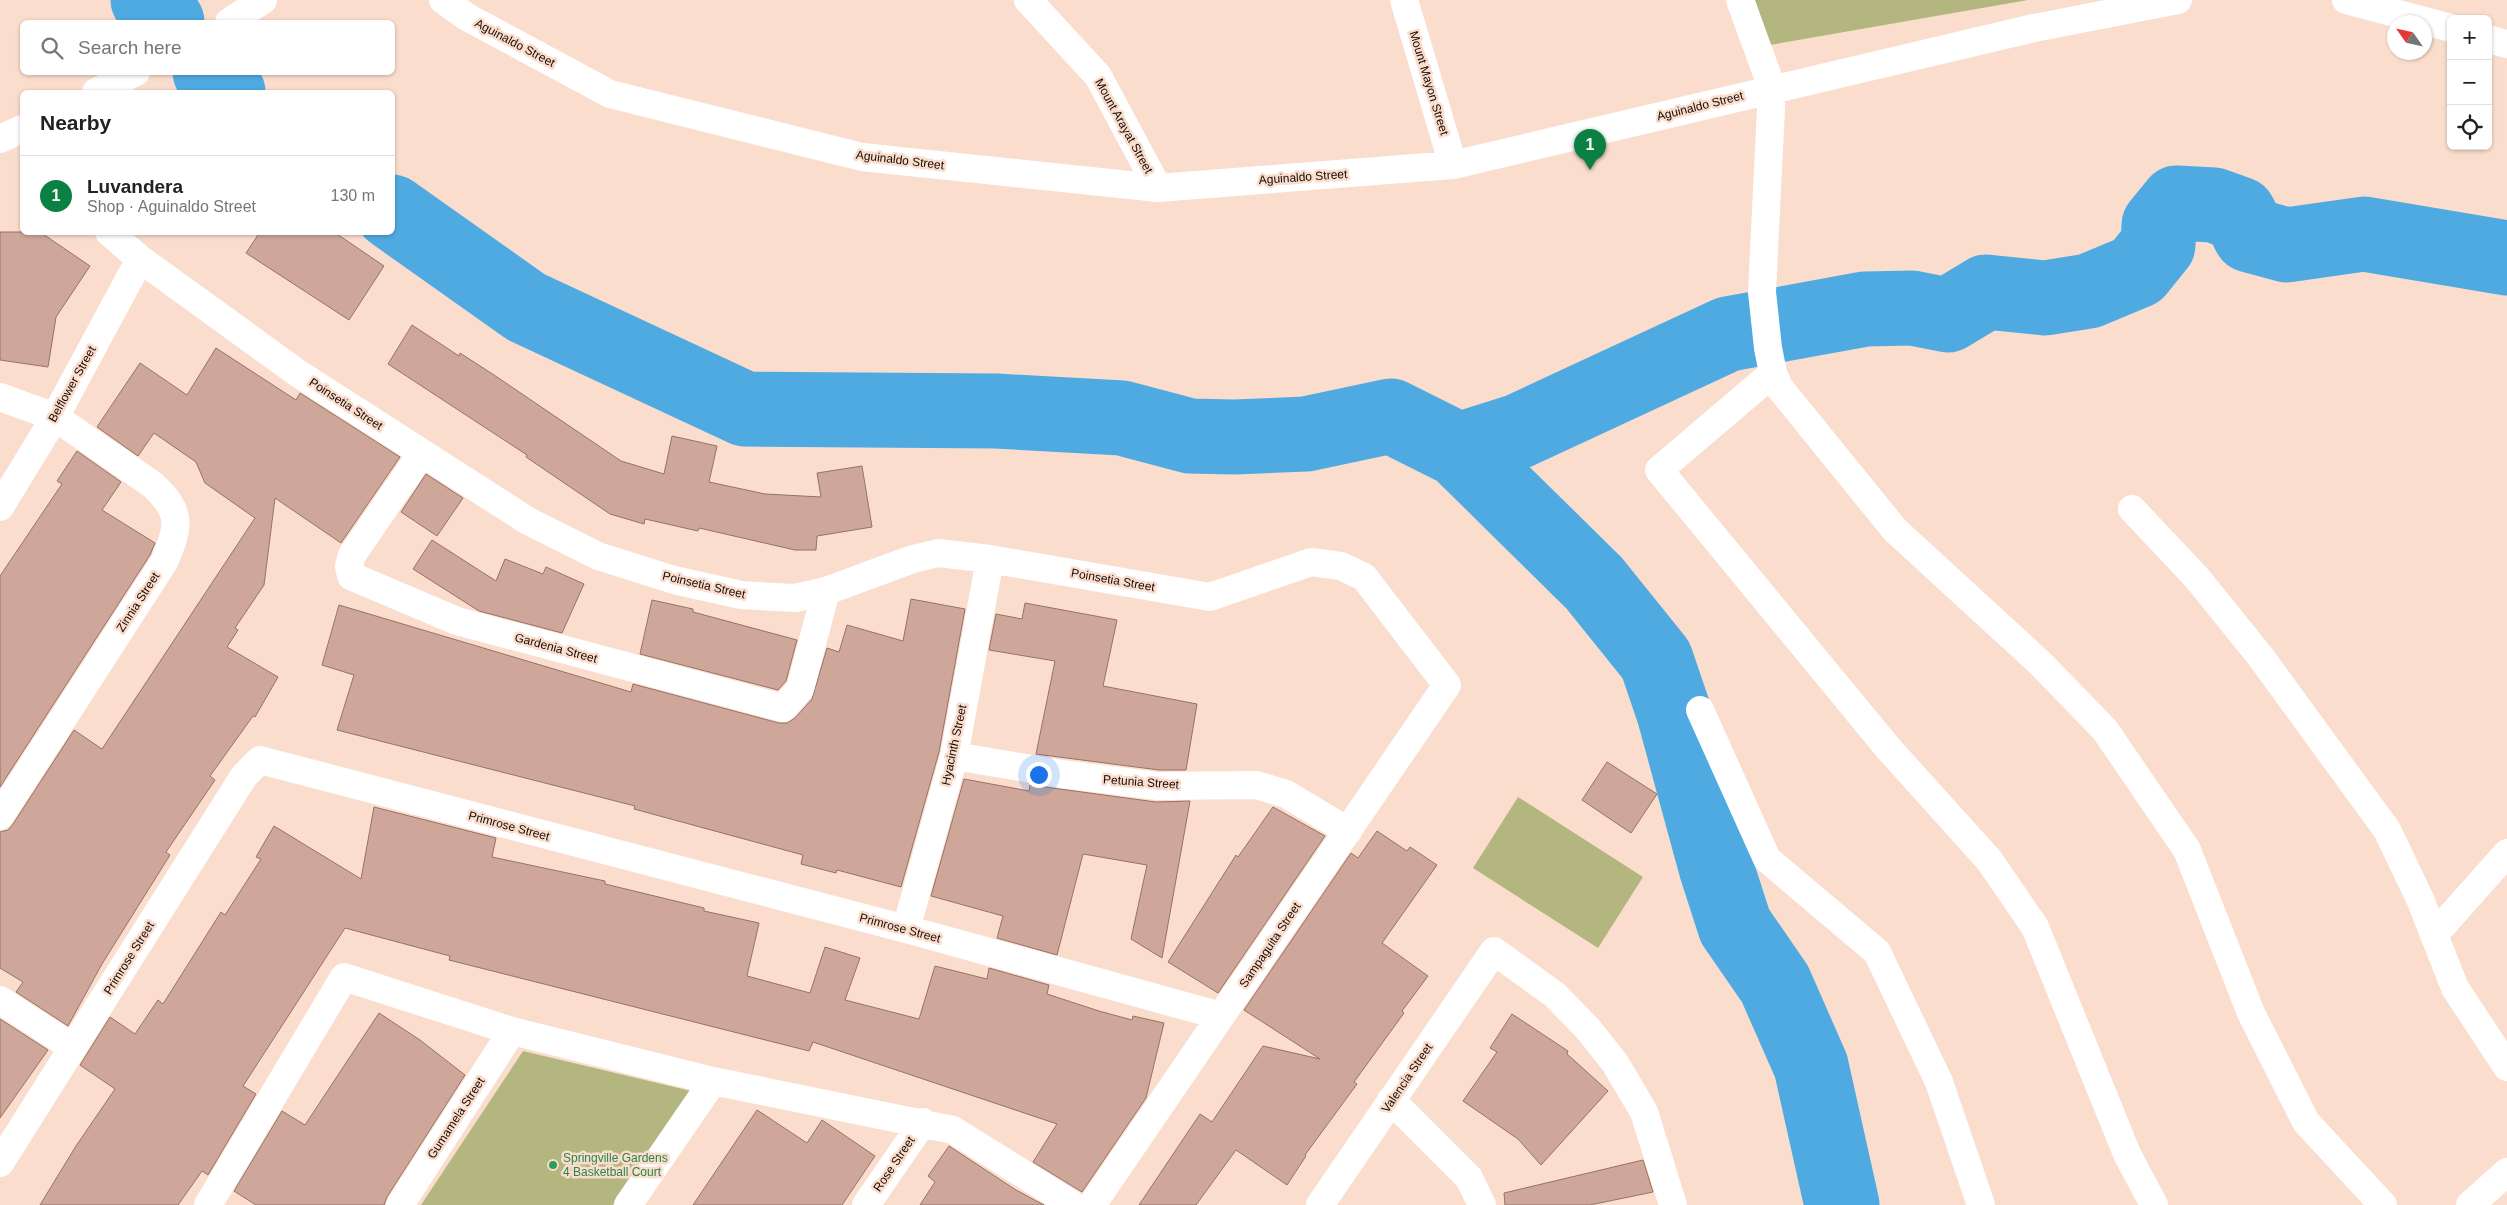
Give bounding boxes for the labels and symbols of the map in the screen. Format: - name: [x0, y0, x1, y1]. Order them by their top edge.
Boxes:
- north arrow: [2387, 15, 2432, 60]
- street label: Aguinaldo Street: [473, 16, 558, 70]
- street label: Mount Mayon Street: [1407, 29, 1452, 137]
- street label: Mount Arayat Street: [1092, 76, 1156, 176]
- street label: Aguinaldo Street: [1655, 88, 1745, 124]
- pin: 1: [1574, 129, 1606, 170]
- street label: Aguinaldo Street: [855, 148, 946, 172]
- street label: Aguinaldo Street: [1258, 167, 1348, 187]
- street label: Belflower Street: [45, 343, 99, 424]
- street label: Poinsetia Street: [307, 375, 386, 433]
- street label: Poinsetia Street: [1070, 566, 1157, 594]
- street label: Zinnia Street: [114, 569, 163, 634]
- street label: Poinsetia Street: [661, 569, 747, 601]
- street label: Gardenia Street: [513, 630, 599, 666]
- street label: Hyacinth Street: [939, 703, 970, 787]
- your location: [1026, 762, 1052, 788]
- street label: Petunia Street: [1103, 772, 1180, 792]
- street label: Primrose Street: [467, 808, 552, 844]
- street label: Sampaguita Street: [1236, 899, 1304, 990]
- street label: Primrose Street: [858, 910, 943, 946]
- street label: Primrose Street: [101, 918, 157, 997]
- street label: Valencia Street: [1379, 1040, 1436, 1115]
- street label: Gumamela Street: [425, 1074, 488, 1161]
- street label: Rose Street: [870, 1133, 918, 1194]
- place label: Springville Gardens 4 Basketball Court: [563, 1151, 668, 1179]
- marker: Springville Gardens 4 Basketball Court: [547, 1159, 559, 1171]

